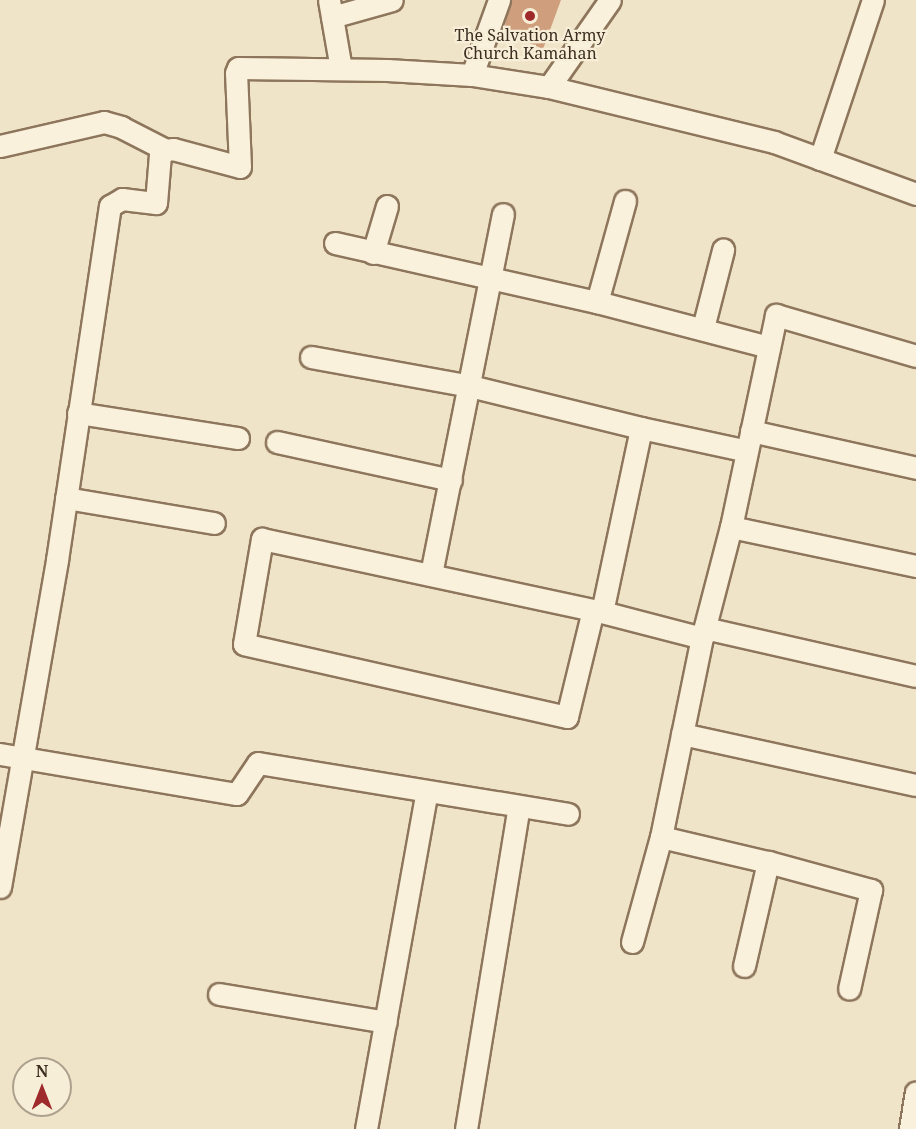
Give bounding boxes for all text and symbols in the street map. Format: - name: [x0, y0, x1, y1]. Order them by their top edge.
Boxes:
- marker: The Salvation Army Church Kamahan: [523, 9, 537, 23]
- place label: The Salvation Army Church Kamahan: [455, 25, 605, 63]
- north arrow: [12, 1057, 72, 1117]
- text: N: [36, 1060, 48, 1082]

